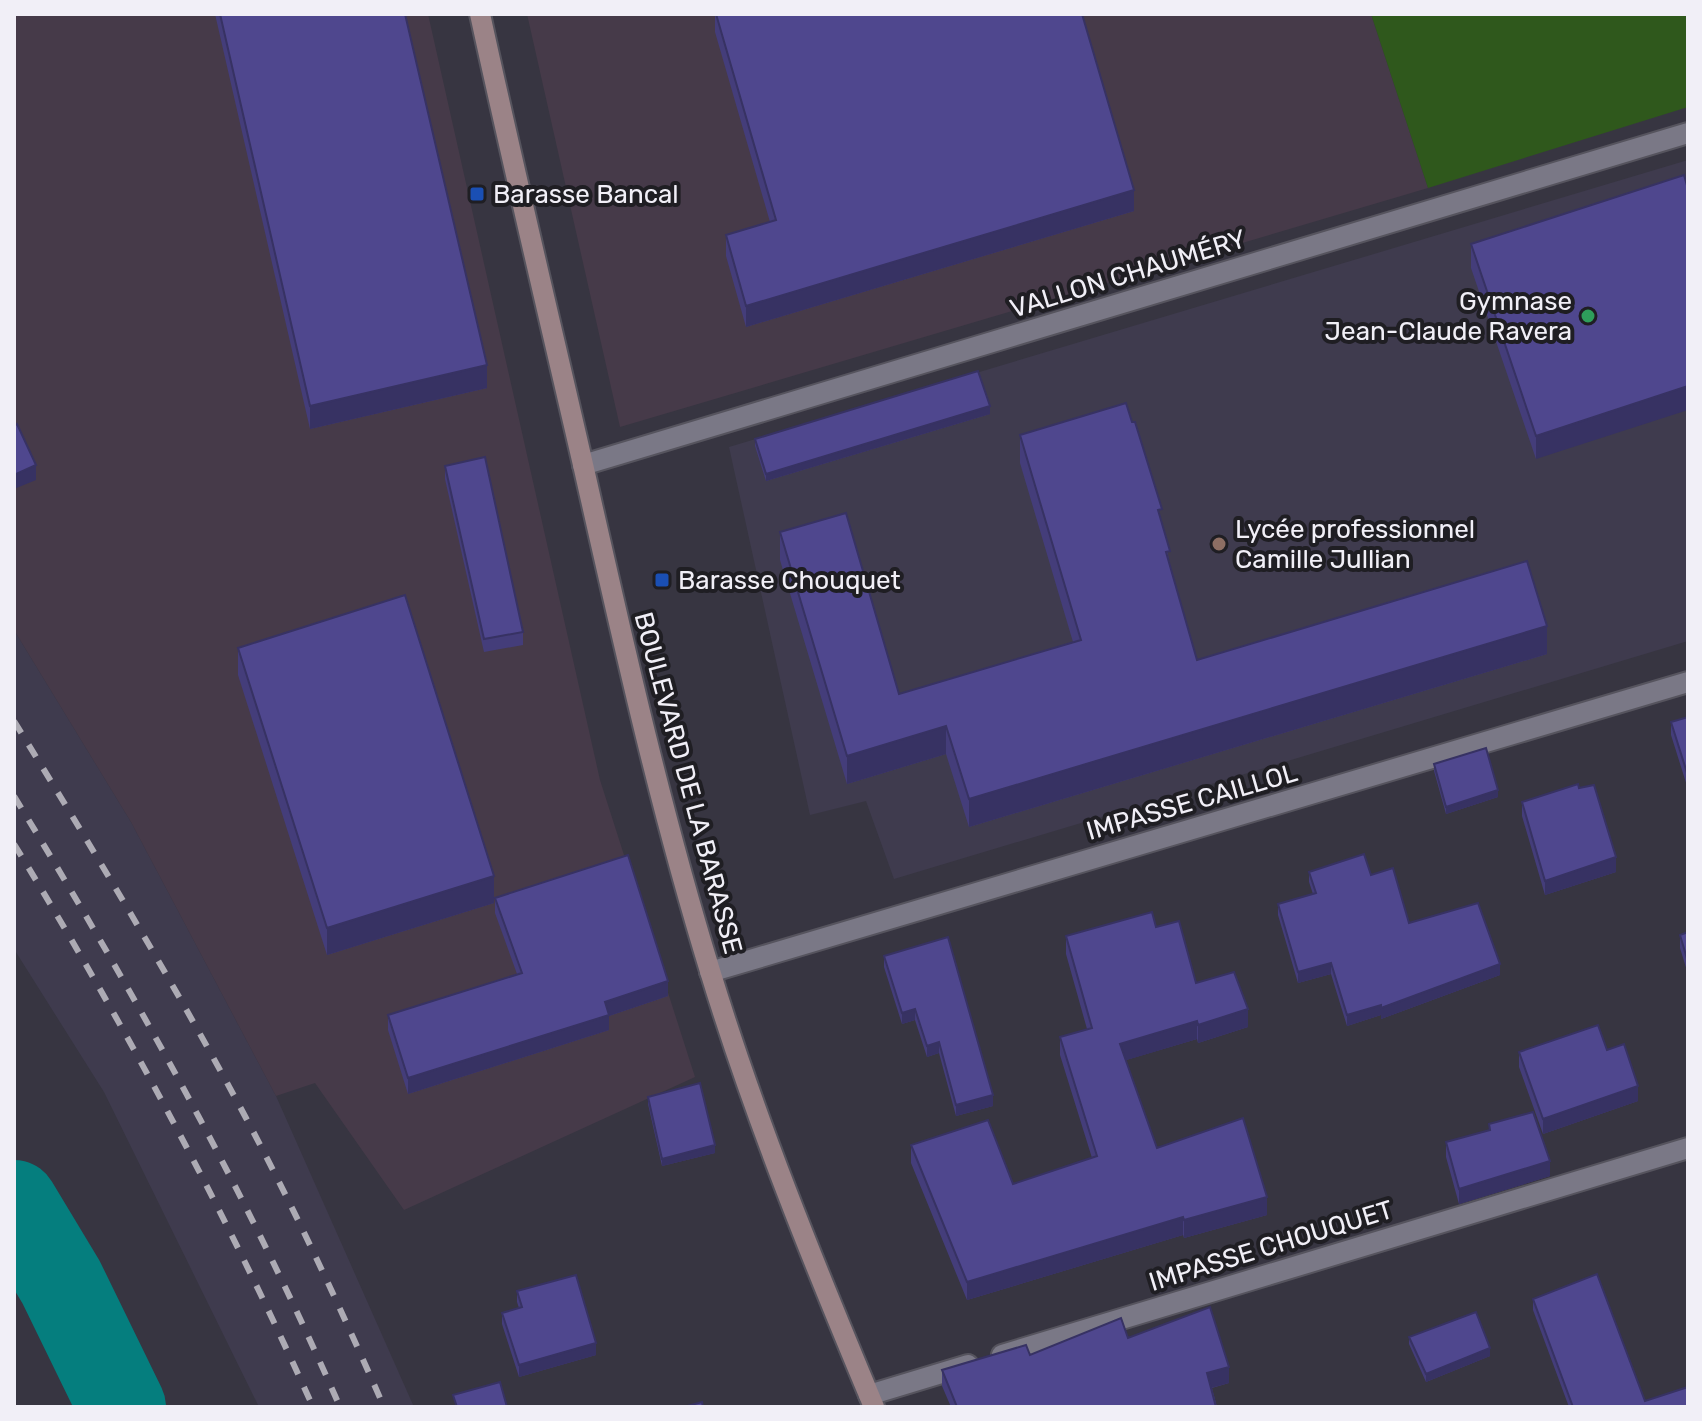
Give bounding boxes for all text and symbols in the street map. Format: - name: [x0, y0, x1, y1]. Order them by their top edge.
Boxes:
- place label: Barasse Bancal: [493, 179, 679, 210]
- marker: Barasse Bancal: [468, 185, 486, 203]
- street label: VALLON CHAUMÉRY: [1006, 223, 1250, 325]
- place label: Gymnase Jean-Claude Ravera: [1325, 286, 1572, 347]
- marker: Gymnase Jean-Claude Ravera: [1579, 307, 1597, 325]
- place label: Lycée professionnel Camille Jullian: [1235, 514, 1475, 575]
- marker: Lycée professionnel Camille Jullian: [1210, 535, 1228, 553]
- place label: Barasse Chouquet: [678, 565, 901, 596]
- marker: Barasse Chouquet: [653, 571, 671, 589]
- street label: BOULEVARD DE LA BARASSE: [627, 609, 749, 957]
- street label: IMPASSE CAILLOL: [1083, 757, 1301, 847]
- street label: IMPASSE CHOUQUET: [1145, 1194, 1397, 1298]

